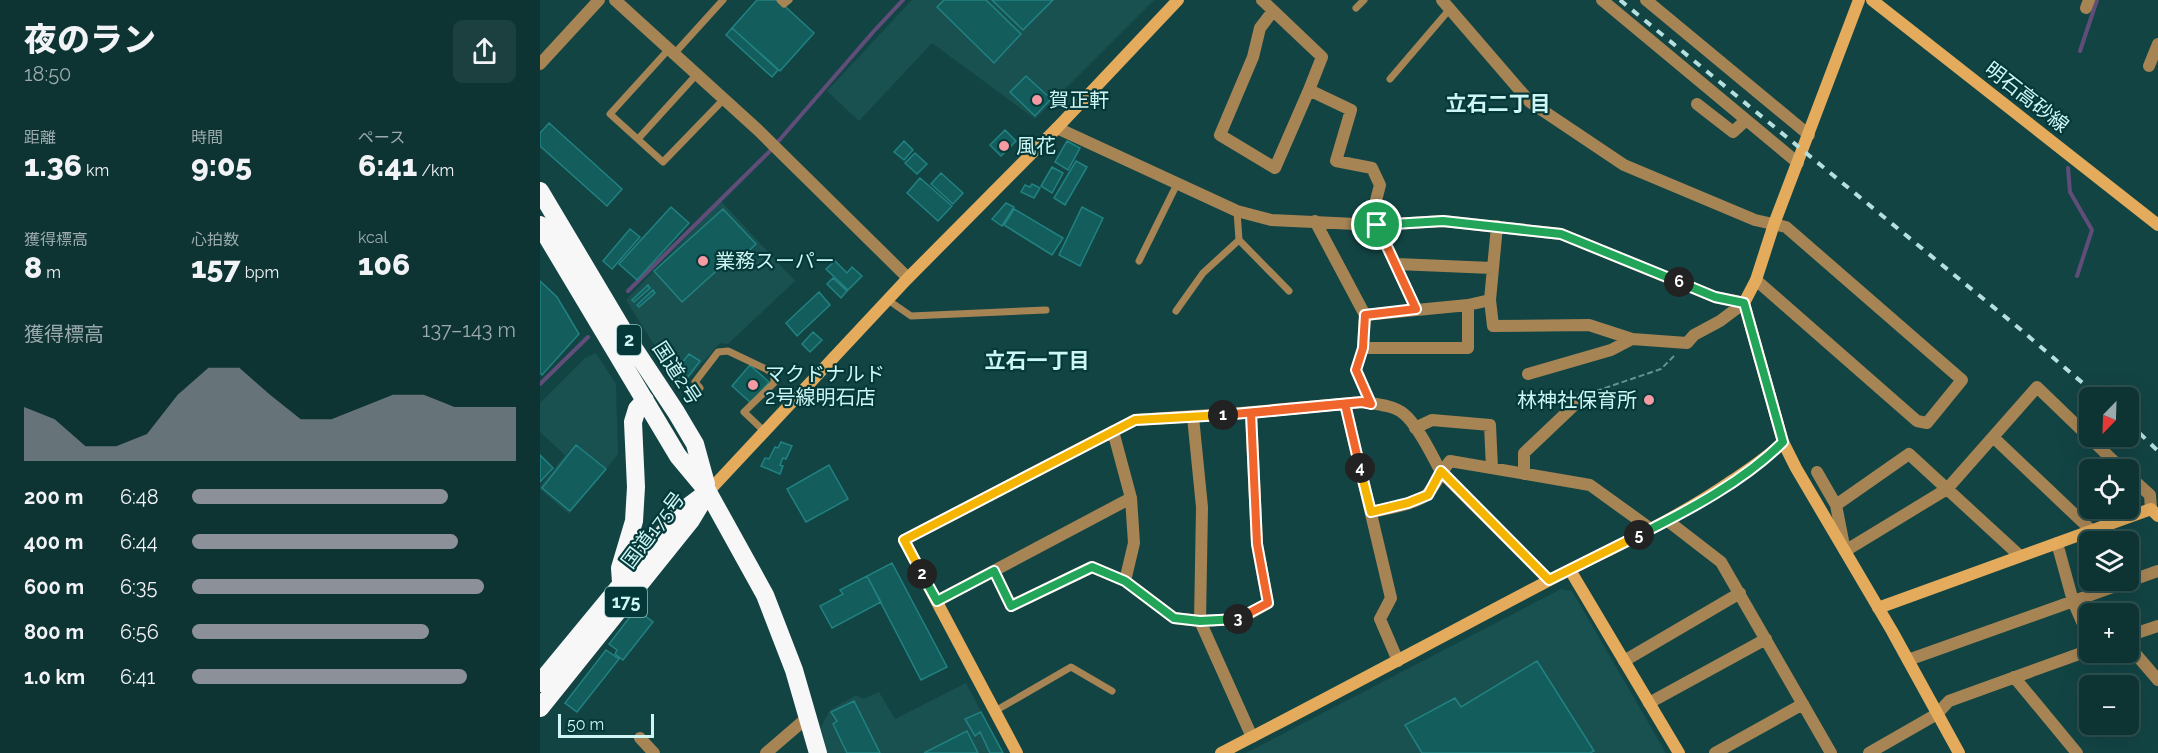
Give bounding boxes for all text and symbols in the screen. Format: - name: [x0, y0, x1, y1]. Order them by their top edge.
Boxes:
- text: 夜のラン: [24, 20, 156, 59]
- button: share: [453, 20, 516, 83]
- street label: 明石高砂線: [1980, 57, 2074, 137]
- text: 18:50: [24, 62, 71, 86]
- place label: 賀正軒: [1049, 88, 1109, 112]
- district label: 立石二丁目: [1446, 91, 1551, 116]
- marker: 賀正軒: [1030, 93, 1044, 107]
- text: 距離: [24, 128, 56, 147]
- text: 時間: [191, 128, 223, 147]
- text: ペース: [358, 128, 405, 147]
- place label: 風花: [1016, 134, 1056, 158]
- marker: 風花: [997, 139, 1011, 153]
- text: 1.36: [24, 148, 82, 183]
- text: 9:05: [191, 148, 252, 183]
- text: 6:41: [358, 148, 417, 183]
- text: km: [82, 161, 109, 180]
- text: /km: [417, 161, 454, 180]
- pin: [1351, 199, 1402, 250]
- icon: arrive: [1360, 208, 1393, 241]
- text: kcal: [358, 228, 388, 247]
- text: 獲得標高: [24, 230, 88, 249]
- text: 心拍数: [191, 230, 239, 249]
- text: 106: [358, 247, 410, 282]
- place label: 業務スーパー: [715, 249, 835, 273]
- text: 8: [24, 250, 42, 285]
- text: 157: [191, 250, 241, 285]
- marker: 業務スーパー: [696, 254, 710, 268]
- text: m: [42, 263, 61, 282]
- text: bpm: [241, 263, 279, 282]
- pin: 6: [1664, 267, 1694, 297]
- text: 6: [1674, 272, 1684, 291]
- text: 137–143 m: [422, 318, 516, 342]
- text: 獲得標高: [24, 322, 104, 346]
- road number: 2: [617, 325, 641, 355]
- street label: 国道2号: [648, 337, 706, 409]
- district label: 立石一丁目: [985, 348, 1090, 373]
- place label: マクドナルド 2号線明石店: [765, 362, 885, 409]
- marker: マクドナルド 2号線明石店: [746, 378, 760, 392]
- north arrow: [2079, 387, 2139, 447]
- map controls: [2079, 387, 2139, 735]
- place label: 林神社保育所: [1517, 388, 1637, 412]
- marker: 林神社保育所: [1642, 393, 1656, 407]
- pin: 1: [1208, 400, 1238, 430]
- text: 1: [1219, 405, 1227, 424]
- pin: 4: [1345, 453, 1375, 483]
- text: 4: [1355, 458, 1365, 477]
- button: locate: [2079, 459, 2139, 519]
- text: 200 m: [24, 485, 83, 509]
- text: 6:48: [120, 485, 159, 509]
- street label: 国道175号: [616, 487, 690, 573]
- pin: 5: [1624, 520, 1654, 550]
- text: 5: [1635, 525, 1643, 544]
- text: 400 m: [24, 530, 83, 554]
- text: 6:44: [120, 530, 158, 554]
- button: layers: [2079, 531, 2139, 591]
- pin: 2: [907, 559, 937, 589]
- text: 2: [917, 564, 927, 583]
- text: 600 m: [24, 575, 84, 599]
- text: 6:35: [120, 575, 157, 599]
- road number: 175: [605, 587, 647, 617]
- button: +: [2079, 603, 2139, 663]
- pin: 3: [1223, 604, 1253, 634]
- text: 3: [1234, 609, 1242, 628]
- text: 800 m: [24, 620, 84, 644]
- text: 6:56: [120, 620, 159, 644]
- text: 1.0 km: [24, 665, 85, 689]
- text: 6:41: [120, 665, 155, 689]
- button: −: [2079, 675, 2139, 735]
- scale bar: [558, 711, 654, 738]
- text: 50 m: [567, 715, 604, 734]

